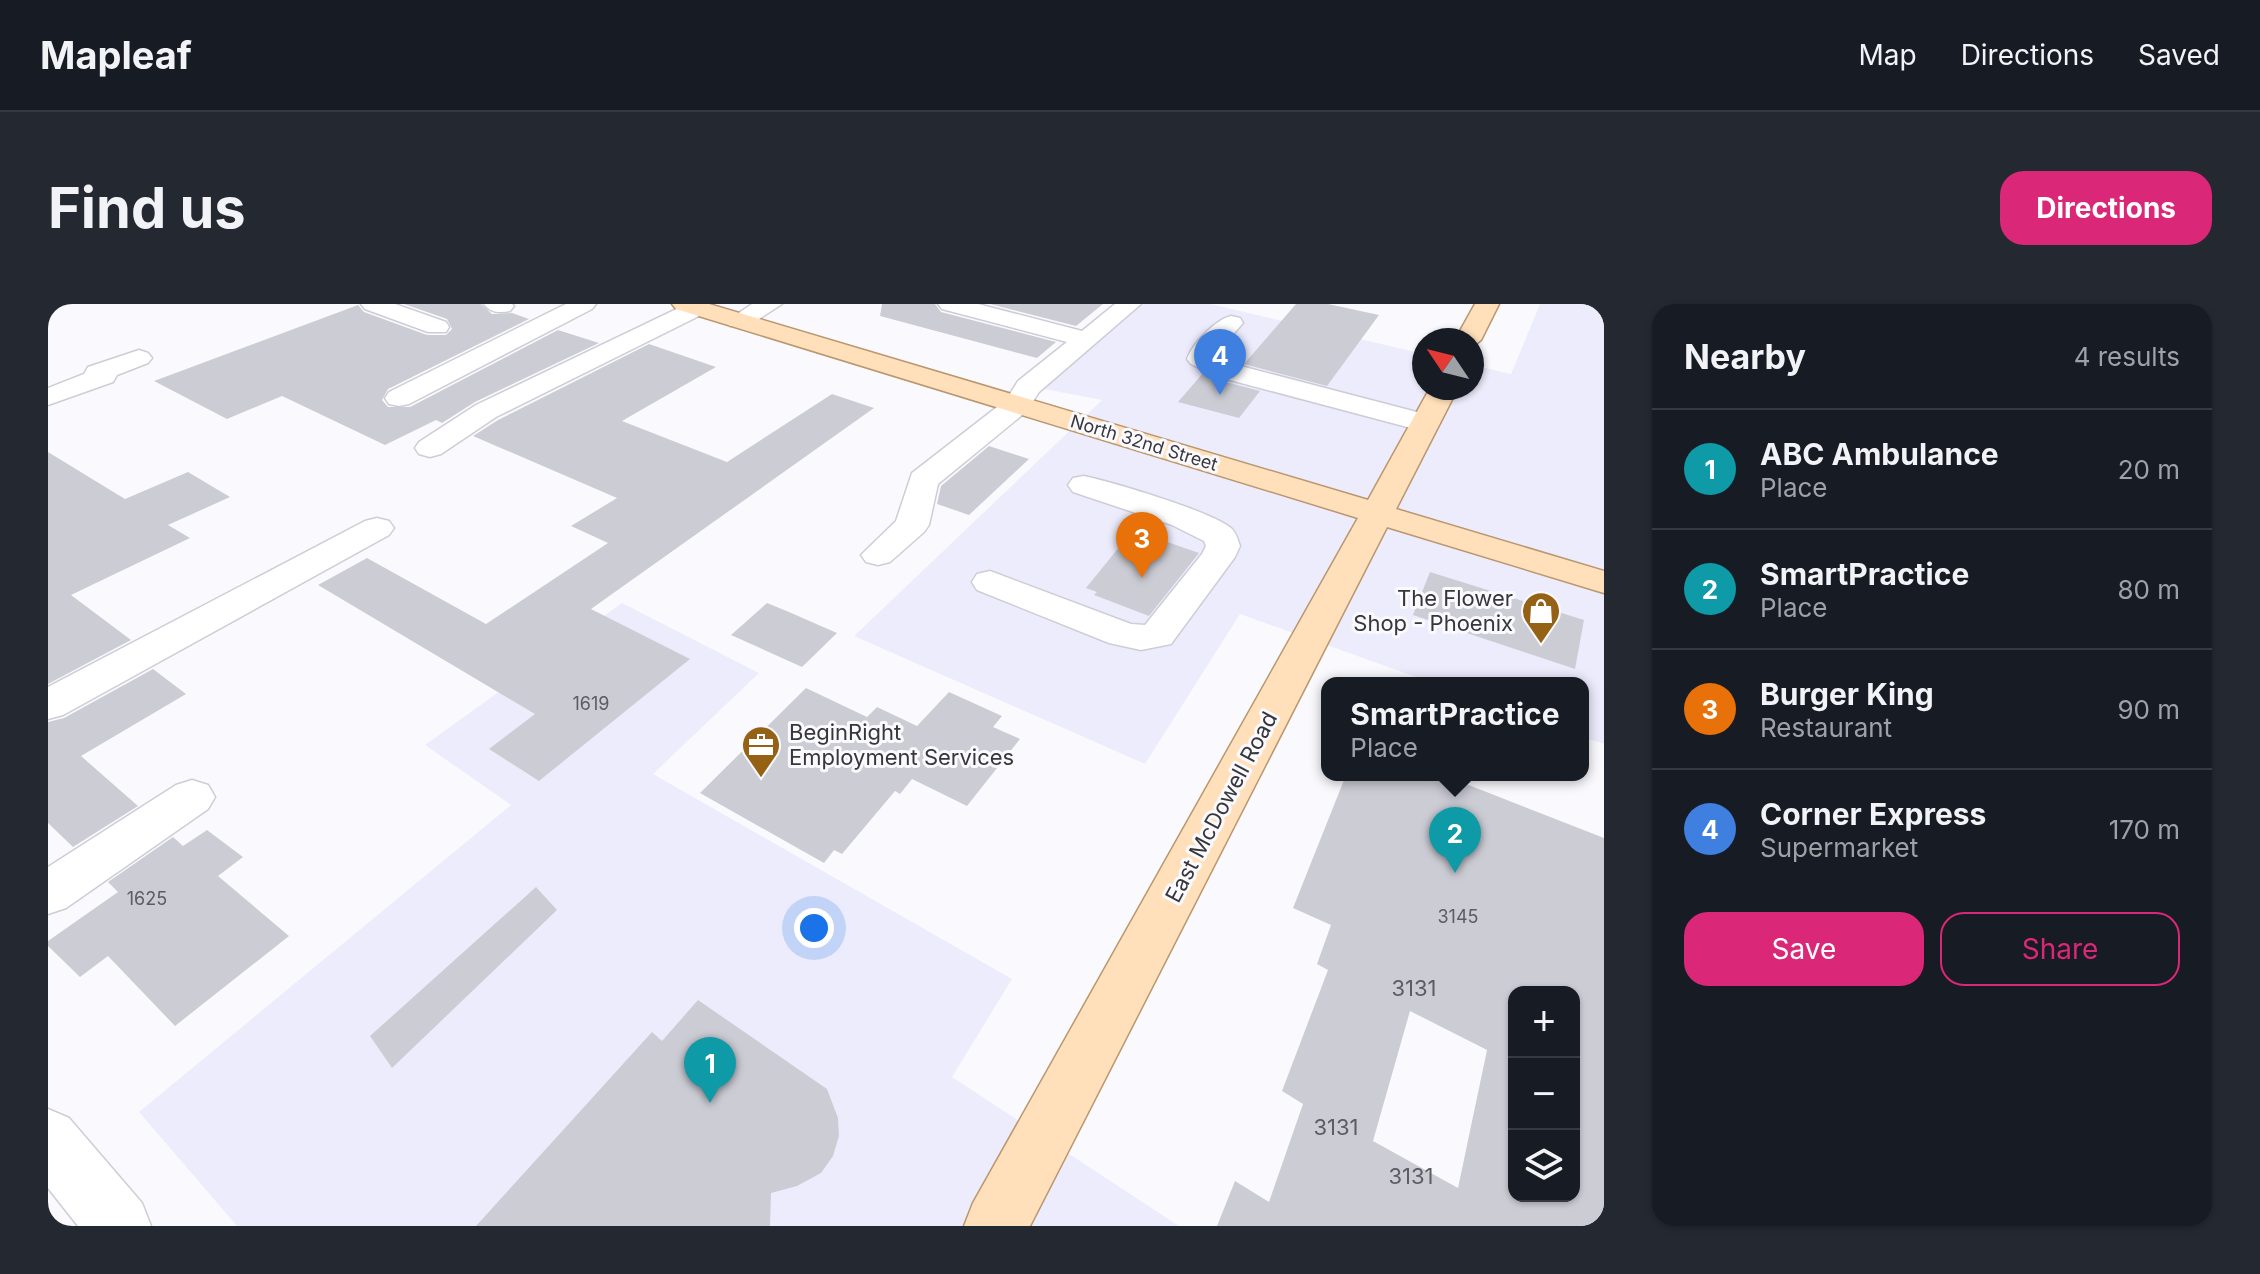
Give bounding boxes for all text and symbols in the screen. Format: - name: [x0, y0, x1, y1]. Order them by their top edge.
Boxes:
- text: Mapleaf: [40, 32, 192, 78]
- text: Map: [1858, 38, 1917, 72]
- text: Directions: [1961, 38, 2094, 72]
- text: Saved: [2138, 38, 2220, 72]
- button: Directions: [2000, 171, 2212, 245]
- text: Find us: [48, 174, 246, 242]
- north arrow: [1412, 328, 1484, 400]
- pin: 4: [1194, 329, 1246, 395]
- text: Nearby: [1684, 336, 1806, 377]
- text: 4 results: [2074, 341, 2180, 372]
- street label: North 32nd Street: [1068, 410, 1220, 475]
- text: ABC Ambulance: [1760, 436, 1999, 472]
- text: 1: [1704, 454, 1716, 485]
- text: 20 m: [2118, 454, 2180, 485]
- text: Place: [1760, 472, 1828, 503]
- pin: 3: [1116, 512, 1168, 578]
- text: SmartPractice: [1760, 556, 1969, 592]
- text: 2: [1702, 574, 1718, 605]
- text: 80 m: [2117, 574, 2180, 605]
- place label: The Flower Shop - Phoenix: [1353, 585, 1513, 636]
- shop icon: The Flower Shop - Phoenix: [1520, 590, 1562, 645]
- text: Place: [1760, 592, 1828, 623]
- text: Burger King: [1760, 676, 1934, 712]
- popup: [1321, 677, 1589, 781]
- house number: 1619: [573, 693, 609, 714]
- text: 3: [1702, 694, 1718, 725]
- text: 90 m: [2117, 694, 2180, 725]
- text: SmartPractice: [1350, 696, 1560, 732]
- street label: East McDowell Road: [1160, 707, 1282, 907]
- text: Restaurant: [1760, 712, 1892, 743]
- place label: BeginRight Employment Services: [789, 719, 1014, 770]
- office icon: BeginRight Employment Services: [740, 724, 782, 779]
- text: Place: [1350, 732, 1418, 763]
- text: Corner Express: [1760, 796, 1986, 832]
- pin: 2: [1429, 807, 1481, 873]
- text: 4: [1701, 814, 1719, 845]
- text: 170 m: [2109, 814, 2180, 845]
- text: Supermarket: [1760, 832, 1918, 863]
- house number: 1625: [127, 888, 167, 909]
- house number: 3145: [1437, 906, 1479, 927]
- your location: [794, 908, 834, 948]
- button: Save: [1684, 912, 1924, 986]
- button: Share: [1940, 912, 2180, 986]
- house number: 3131: [1391, 975, 1437, 1001]
- map controls: [1508, 986, 1580, 1202]
- button: +: [1508, 986, 1580, 1058]
- pin: 1: [684, 1037, 736, 1103]
- button: −: [1508, 1058, 1580, 1130]
- house number: 3131: [1313, 1114, 1359, 1140]
- button: layers: [1508, 1130, 1580, 1202]
- house number: 3131: [1388, 1163, 1434, 1189]

